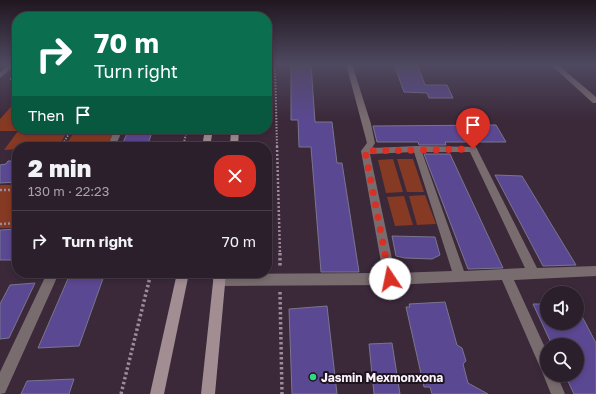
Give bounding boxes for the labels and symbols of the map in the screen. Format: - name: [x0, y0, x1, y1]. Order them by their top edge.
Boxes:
- pin: [456, 108, 490, 149]
- position arrow: [369, 258, 411, 300]
- place label: Jasmin Mexmonxona: [321, 370, 443, 385]
- marker: Jasmin Mexmonxona: [308, 372, 318, 382]

